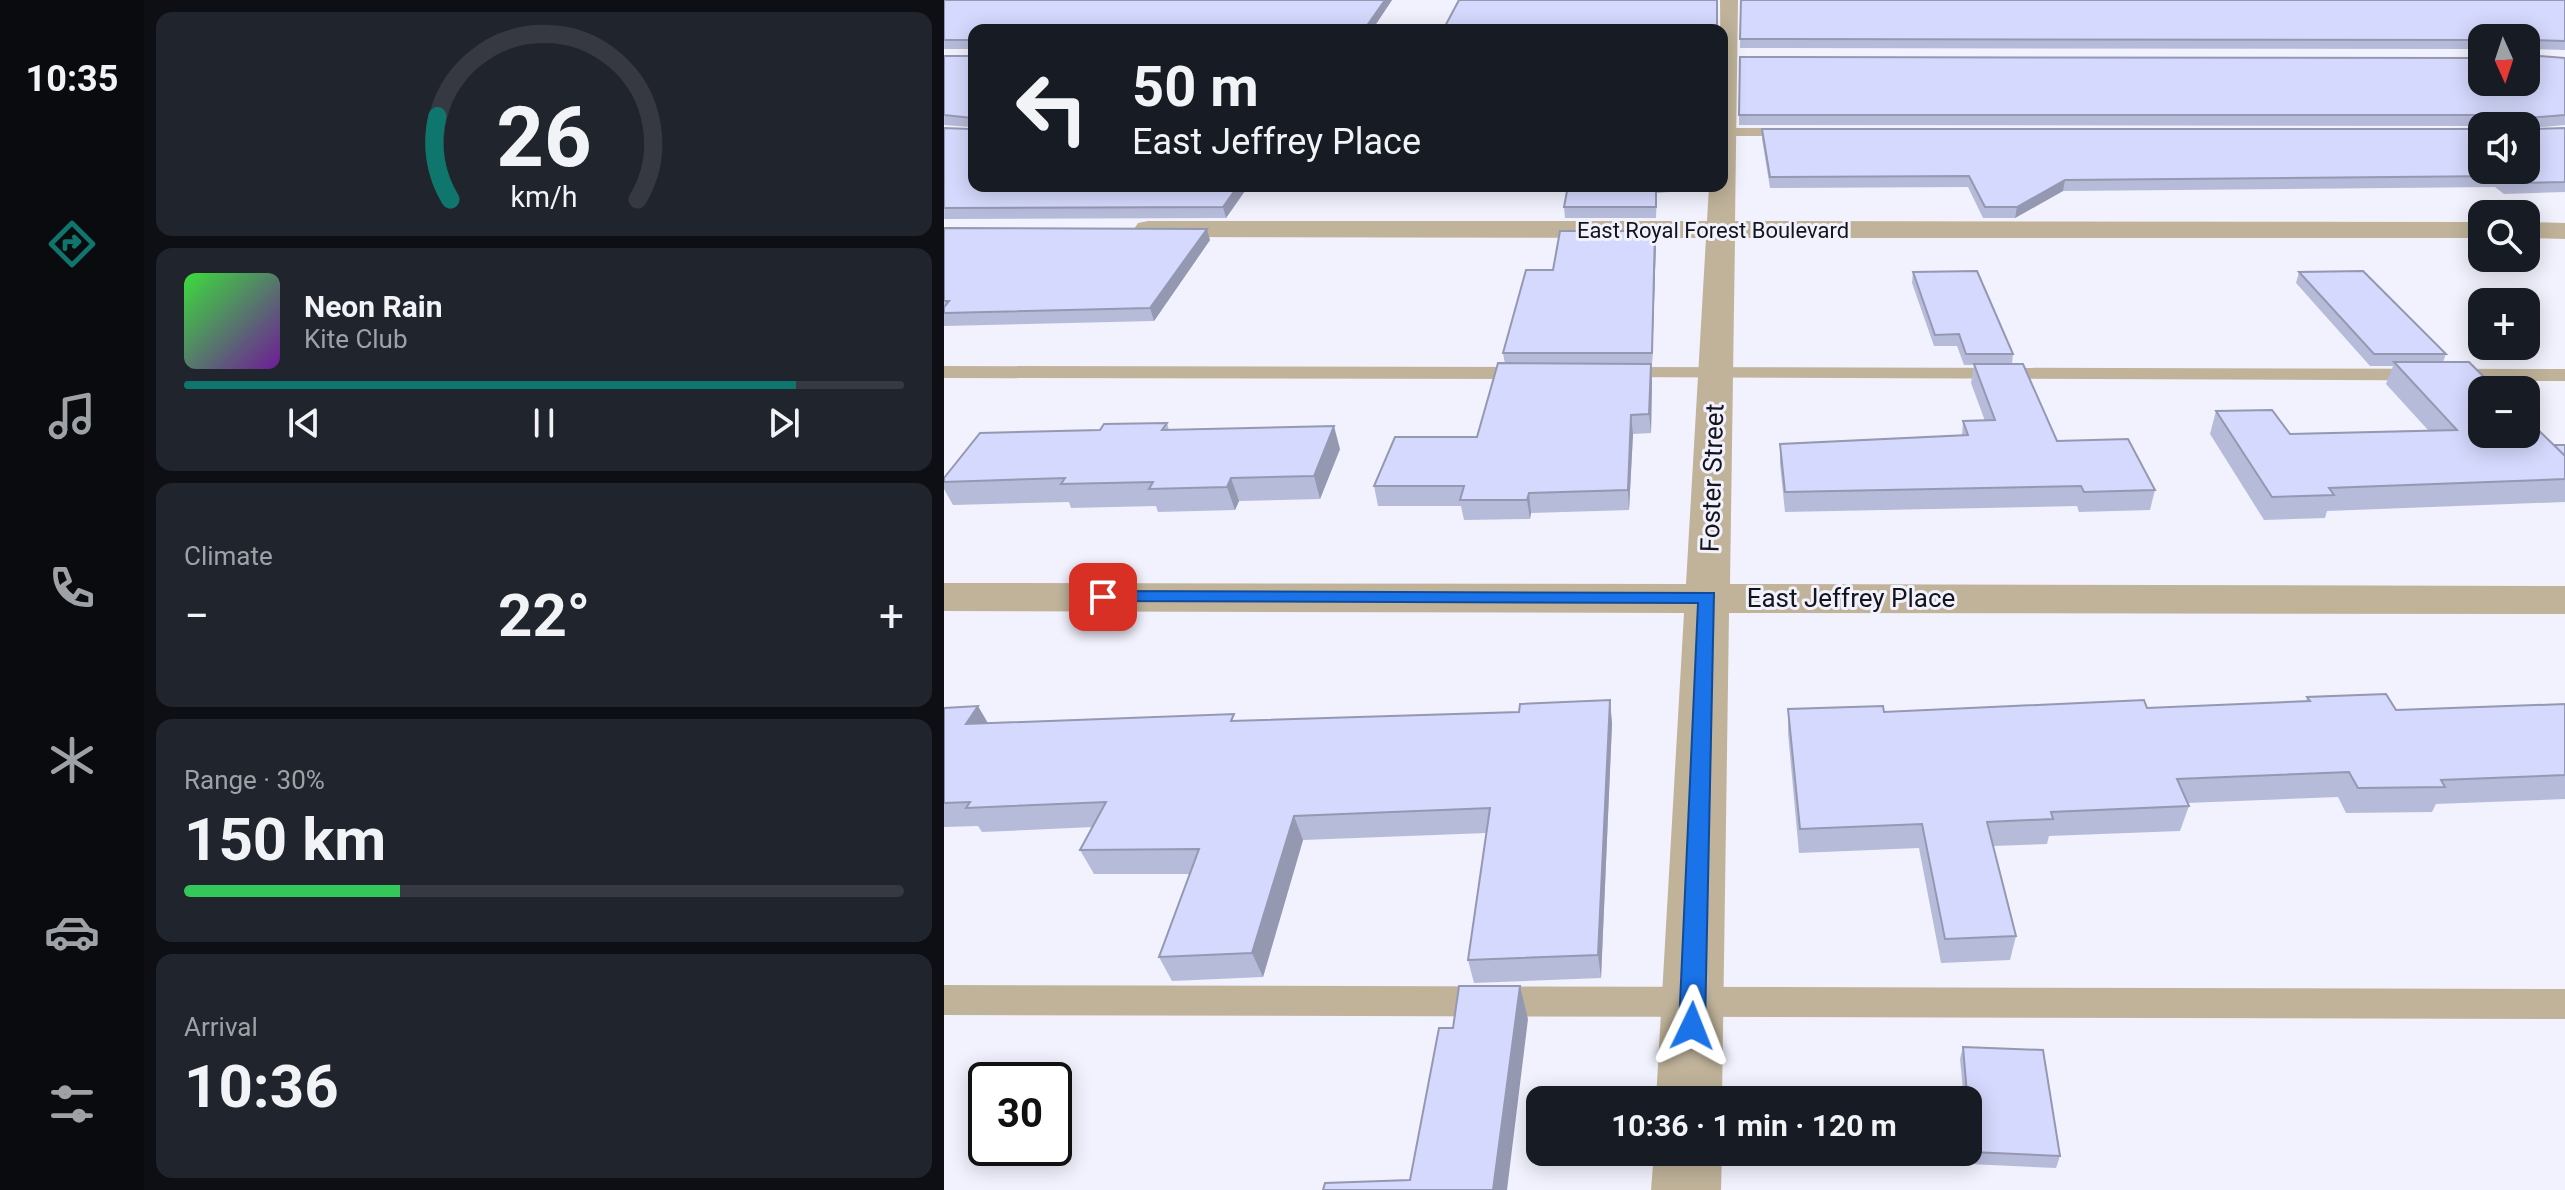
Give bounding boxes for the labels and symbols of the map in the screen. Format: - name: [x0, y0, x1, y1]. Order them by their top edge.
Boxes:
- north arrow: [2468, 24, 2540, 96]
- street label: East Royal Forest Boulevard: [1577, 218, 1849, 243]
- street label: Foster Street: [1694, 403, 1730, 553]
- pin: [1069, 563, 1137, 631]
- street label: East Jeffrey Place: [1747, 583, 1955, 613]
- position arrow: [1650, 984, 1734, 1068]
- speed limit sign: 30: [968, 1062, 1072, 1166]

